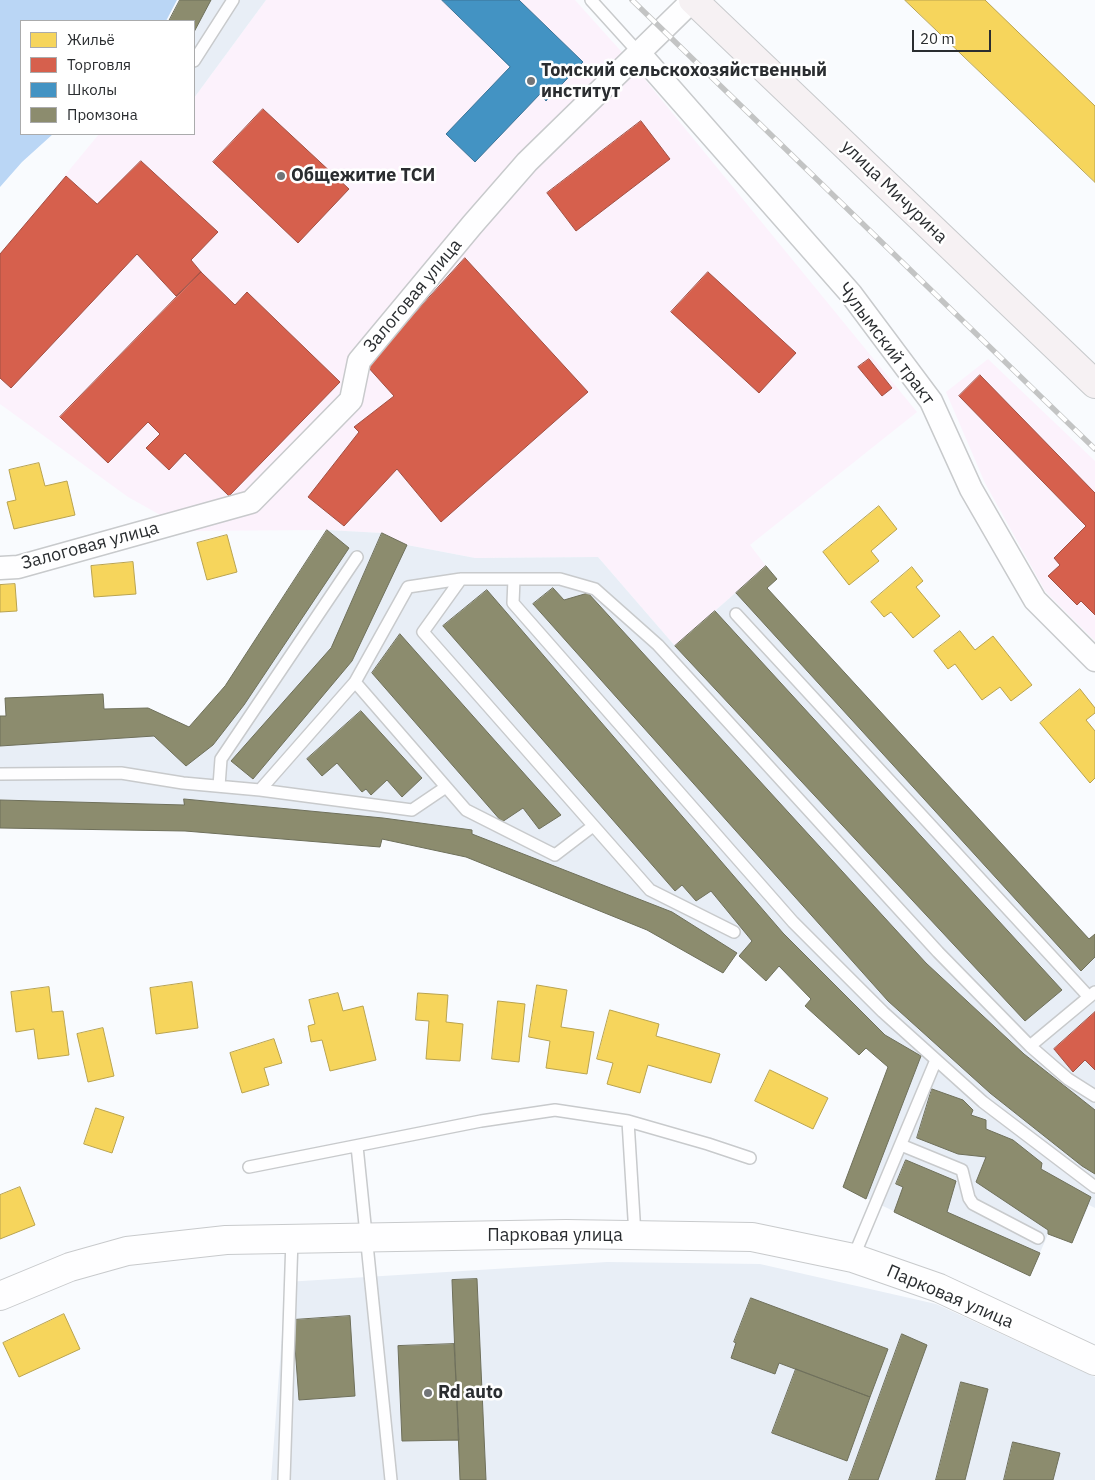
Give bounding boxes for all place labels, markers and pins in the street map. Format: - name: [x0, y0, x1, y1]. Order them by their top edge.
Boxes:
- place label: Томский сельскохозяйственный институт: [541, 60, 827, 102]
- marker: Томский сельскохозяйственный институт: [525, 75, 537, 87]
- place label: Общежитие ТСИ: [291, 165, 435, 187]
- marker: Общежитие ТСИ: [275, 170, 287, 182]
- place label: Rd auto: [438, 1382, 503, 1404]
- marker: Rd auto: [422, 1387, 434, 1399]

